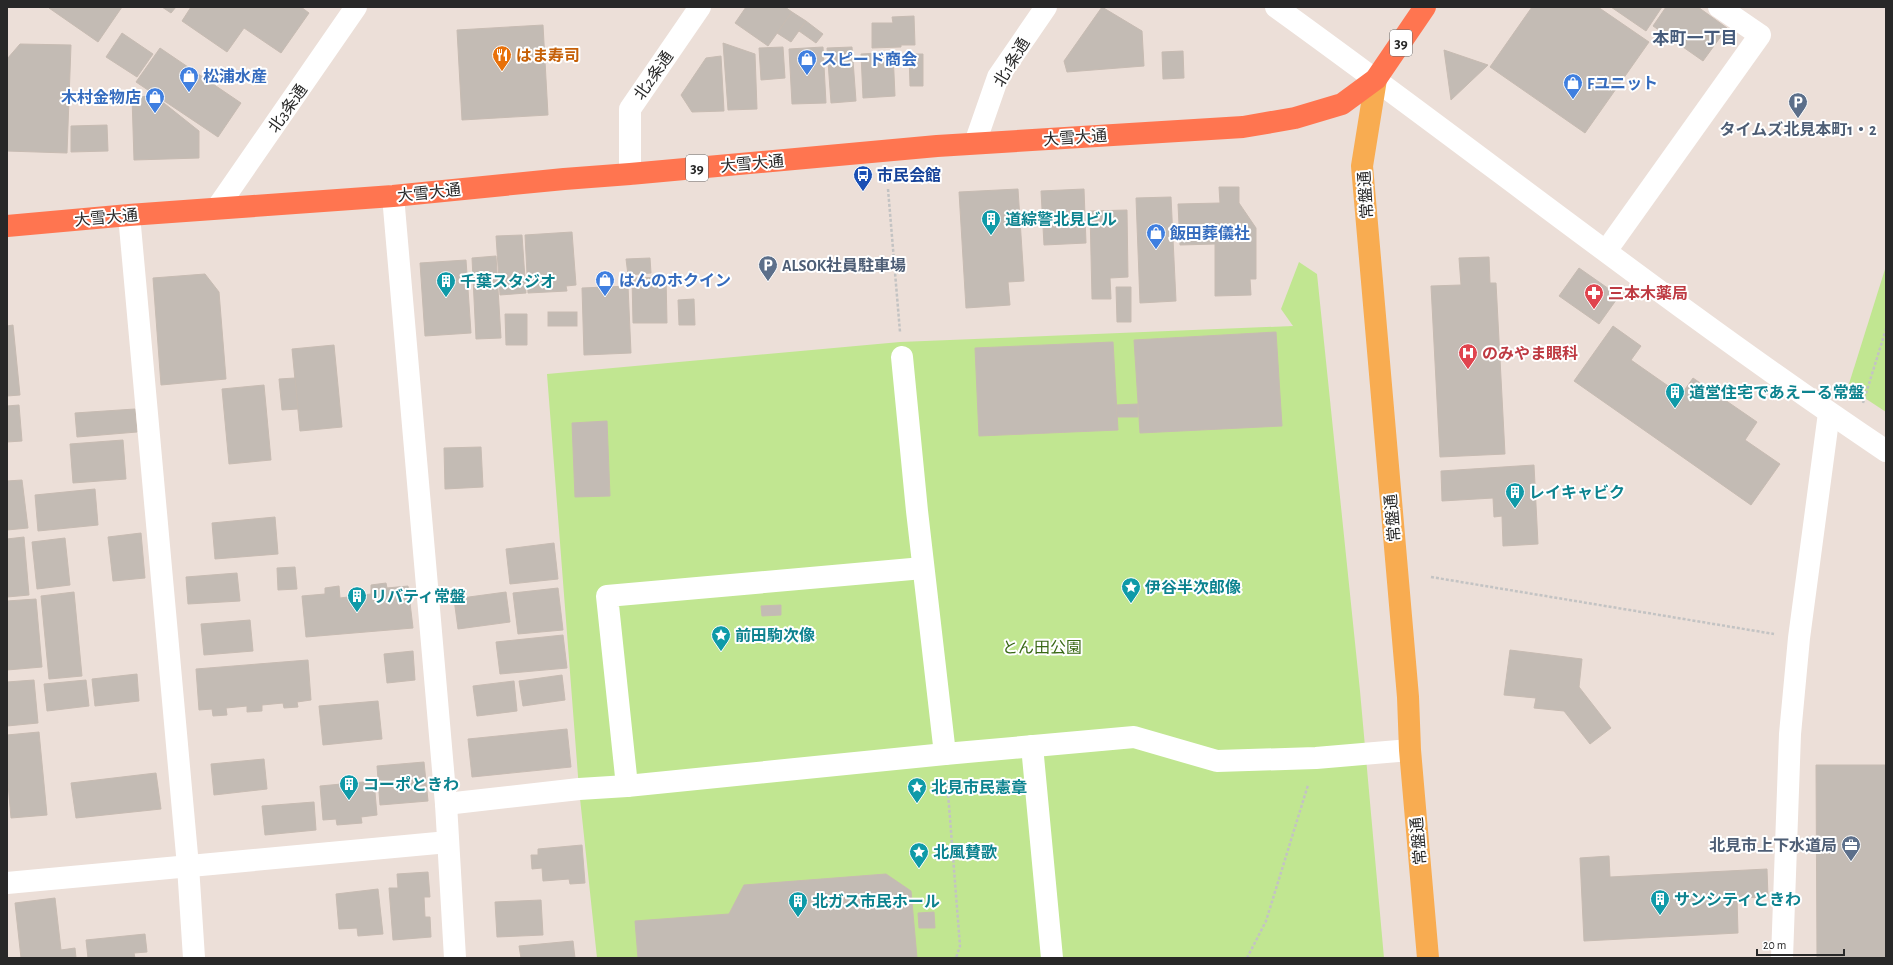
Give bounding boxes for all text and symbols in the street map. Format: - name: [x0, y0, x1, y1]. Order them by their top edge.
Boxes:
- road number: 39: [1390, 30, 1412, 56]
- district label: 本町一丁目: [1653, 30, 1738, 47]
- street label: 北1条通: [990, 35, 1032, 90]
- restaurant icon: はま寿司: [491, 44, 513, 72]
- place label: はま寿司: [516, 47, 580, 64]
- street label: 北2条通: [631, 48, 676, 103]
- shop icon: スピード商会: [796, 48, 818, 76]
- place label: スピード商会: [821, 51, 917, 68]
- shop icon: 松浦水産: [178, 65, 200, 93]
- place label: 松浦水産: [203, 67, 267, 85]
- shop icon: Fユニット: [1562, 72, 1584, 100]
- place label: Fユニット: [1587, 76, 1658, 92]
- street label: 北3条通: [265, 81, 310, 136]
- shop icon: 木村金物店: [144, 86, 166, 114]
- place label: 木村金物店: [61, 88, 141, 106]
- parking icon: タイムズ北見本町1・2: [1787, 91, 1809, 119]
- place label: タイムズ北見本町1・2: [1720, 121, 1877, 138]
- street label: 大雪大通: [1043, 127, 1108, 148]
- street label: 大雪大通: [719, 152, 785, 175]
- road number: 39: [686, 155, 708, 181]
- bus stop icon: 市民会館: [852, 164, 874, 192]
- place label: 市民会館: [877, 167, 941, 184]
- street label: 常盤通: [1355, 170, 1376, 220]
- street label: 大雪大通: [396, 181, 462, 204]
- street label: 大雪大通: [73, 206, 139, 229]
- building icon: 道綜警北見ビル: [980, 208, 1002, 236]
- place label: 道綜警北見ビル: [1005, 211, 1117, 228]
- shop icon: 飯田葬儀社: [1145, 222, 1167, 250]
- place label: 飯田葬儀社: [1169, 224, 1250, 242]
- parking icon: ALSOK社員駐車場: [757, 254, 779, 282]
- place label: ALSOK社員駐車場: [782, 256, 906, 274]
- shop icon: はんのホクイン: [594, 269, 616, 297]
- building icon: 千葉スタジオ: [435, 270, 457, 298]
- place label: はんのホクイン: [619, 272, 731, 289]
- place label: 千葉スタジオ: [460, 273, 556, 290]
- pharmacy icon: 三本木薬局: [1583, 282, 1605, 310]
- place label: 三本木薬局: [1608, 285, 1688, 302]
- hospital icon: のみやま眼科: [1457, 342, 1479, 370]
- place label: のみやま眼科: [1482, 345, 1578, 362]
- building icon: 道営住宅であえーる常盤: [1664, 381, 1686, 409]
- place label: 道営住宅であえーる常盤: [1689, 384, 1865, 401]
- building icon: レイキャビク: [1504, 481, 1526, 509]
- place label: レイキャビク: [1529, 484, 1625, 501]
- street label: 常盤通: [1382, 493, 1403, 543]
- place icon: 伊谷半次郎像: [1120, 576, 1142, 604]
- place label: 伊谷半次郎像: [1144, 579, 1241, 596]
- building icon: リバティ常盤: [346, 585, 368, 613]
- place label: リバティ常盤: [371, 588, 466, 605]
- place icon: 前田駒次像: [710, 624, 732, 652]
- place label: 前田駒次像: [735, 627, 815, 644]
- park label: とん田公園: [1002, 639, 1082, 656]
- building icon: コーポときわ: [338, 773, 360, 801]
- place label: コーポときわ: [363, 776, 459, 793]
- place icon: 北見市民憲章: [906, 776, 928, 804]
- place label: 北見市民憲章: [931, 779, 1027, 796]
- street label: 常盤通: [1408, 816, 1429, 866]
- office icon: 北見市上下水道局: [1840, 834, 1862, 862]
- place label: 北見市上下水道局: [1709, 837, 1837, 854]
- place icon: 北風賛歌: [908, 841, 930, 869]
- place label: 北風賛歌: [933, 844, 997, 861]
- building icon: サンシティときわ: [1649, 888, 1671, 916]
- building icon: 北ガス市民ホール: [787, 890, 809, 918]
- place label: サンシティときわ: [1674, 891, 1801, 908]
- place label: 北ガス市民ホール: [812, 893, 940, 910]
- scale bar: [1757, 931, 1844, 957]
- text: 20 m: [1763, 939, 1786, 951]

